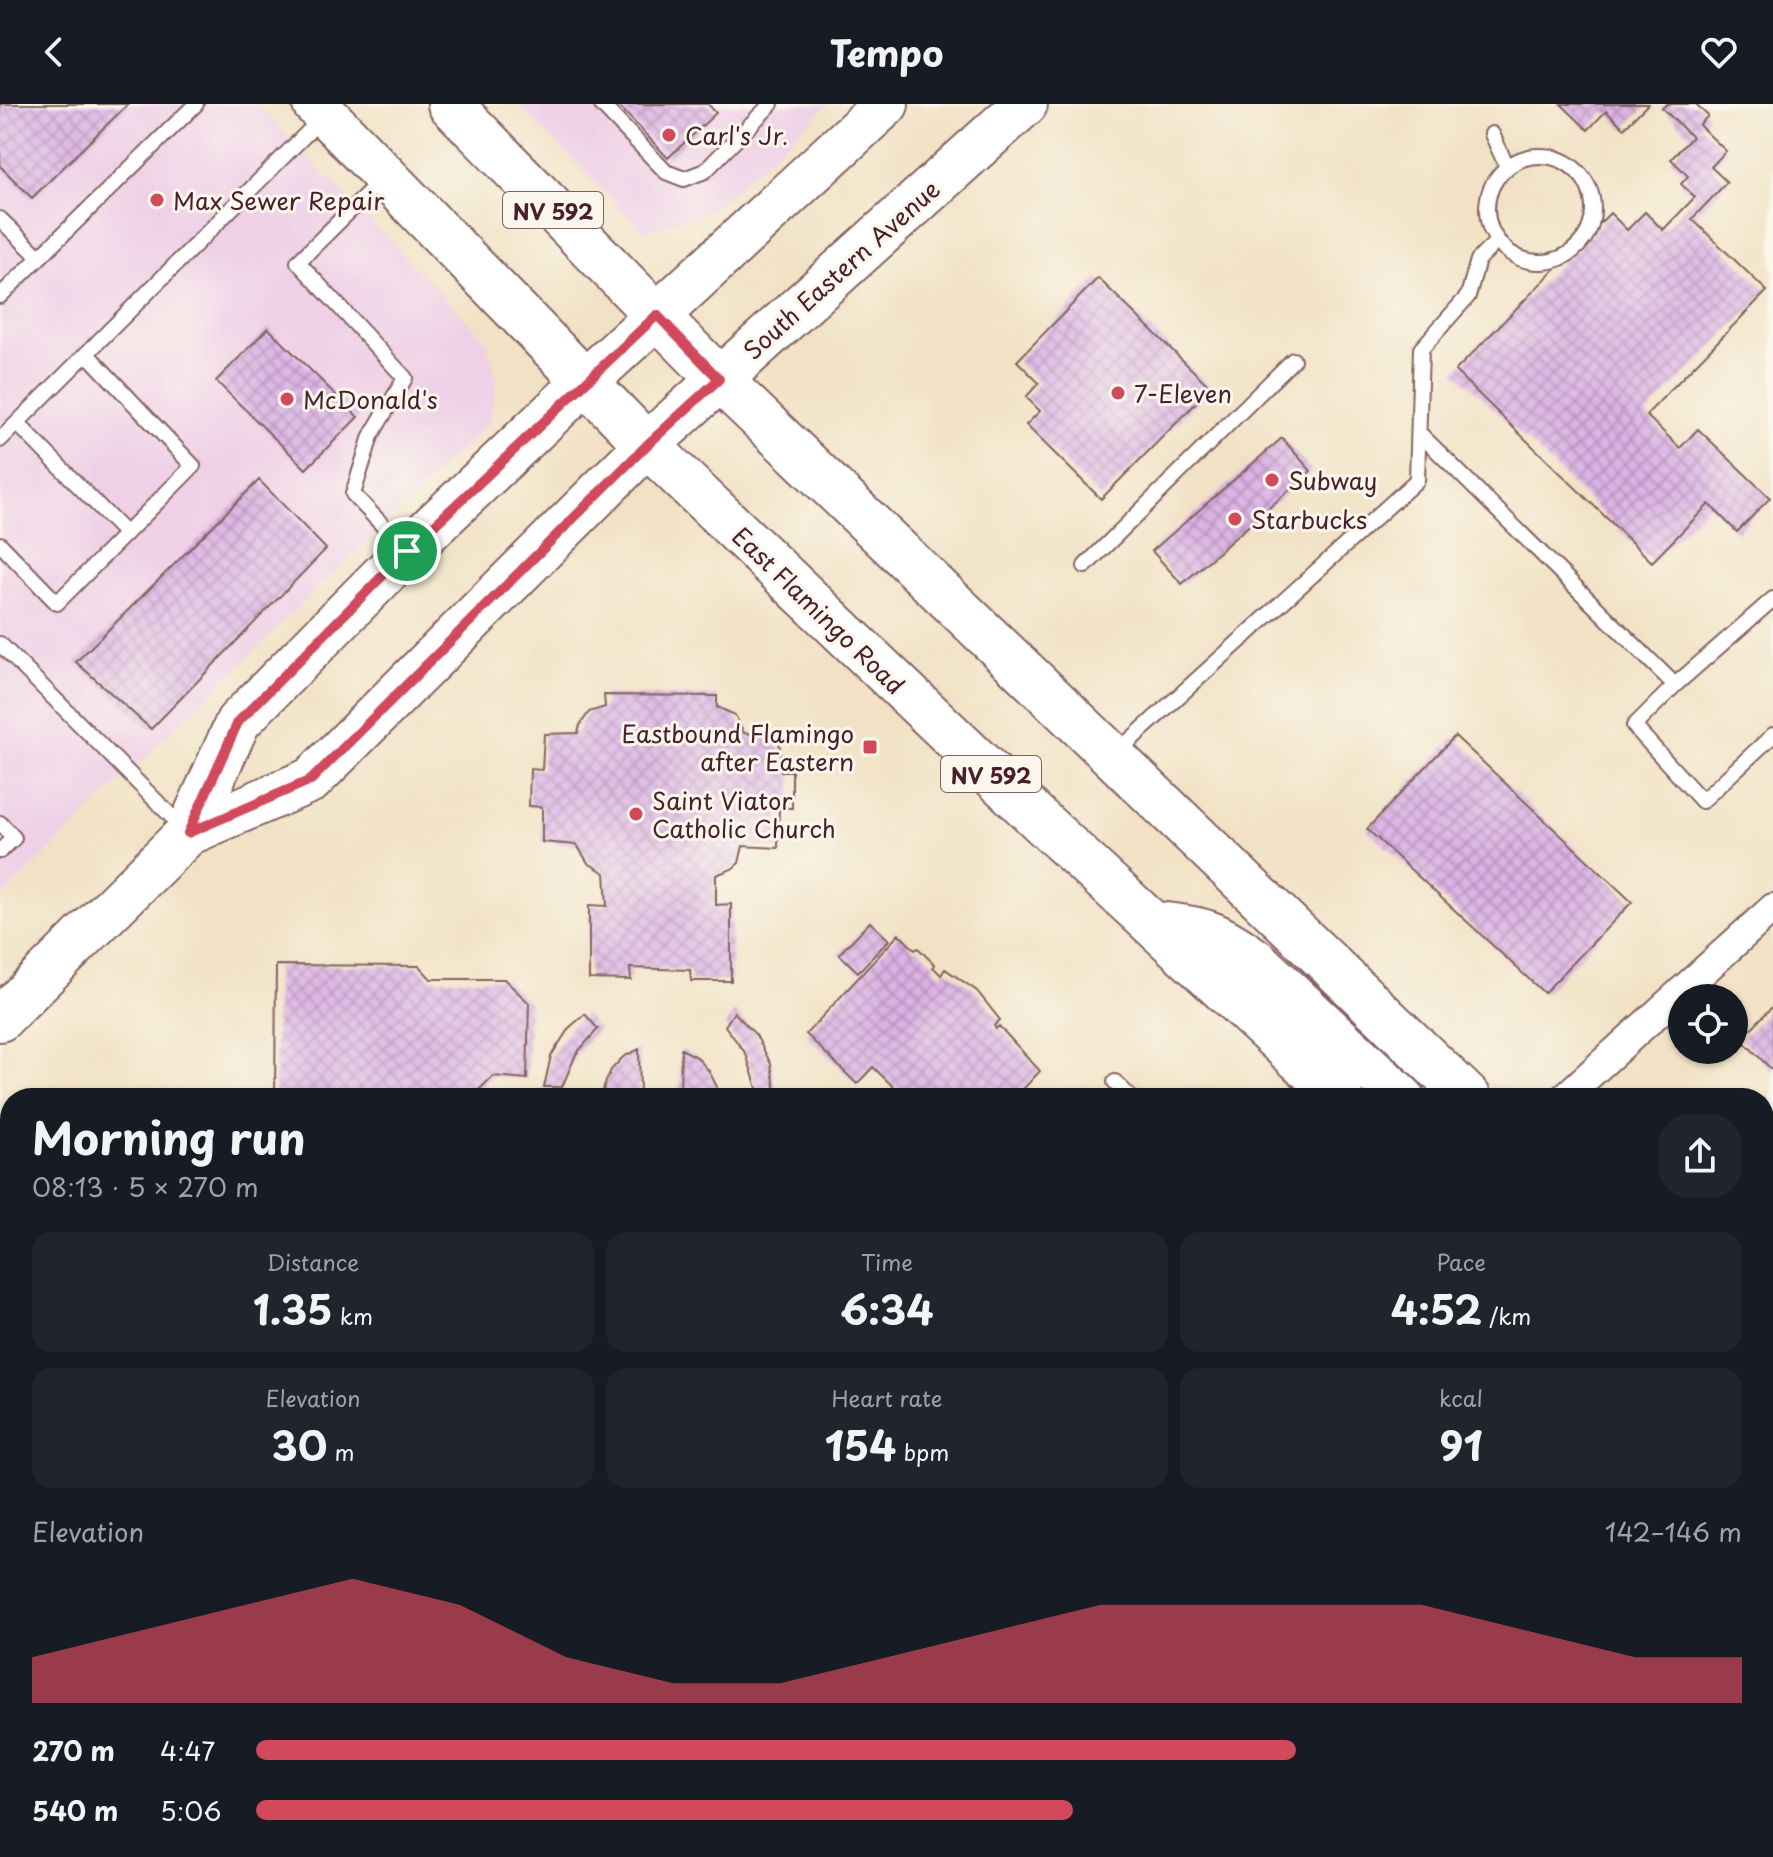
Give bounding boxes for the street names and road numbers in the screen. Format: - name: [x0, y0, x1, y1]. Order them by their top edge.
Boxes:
- street label: South Eastern Avenue: [735, 171, 947, 367]
- road number: NV 592: [503, 192, 603, 228]
- street label: East Flamingo Road: [725, 518, 913, 702]
- road number: NV 592: [941, 756, 1041, 792]

